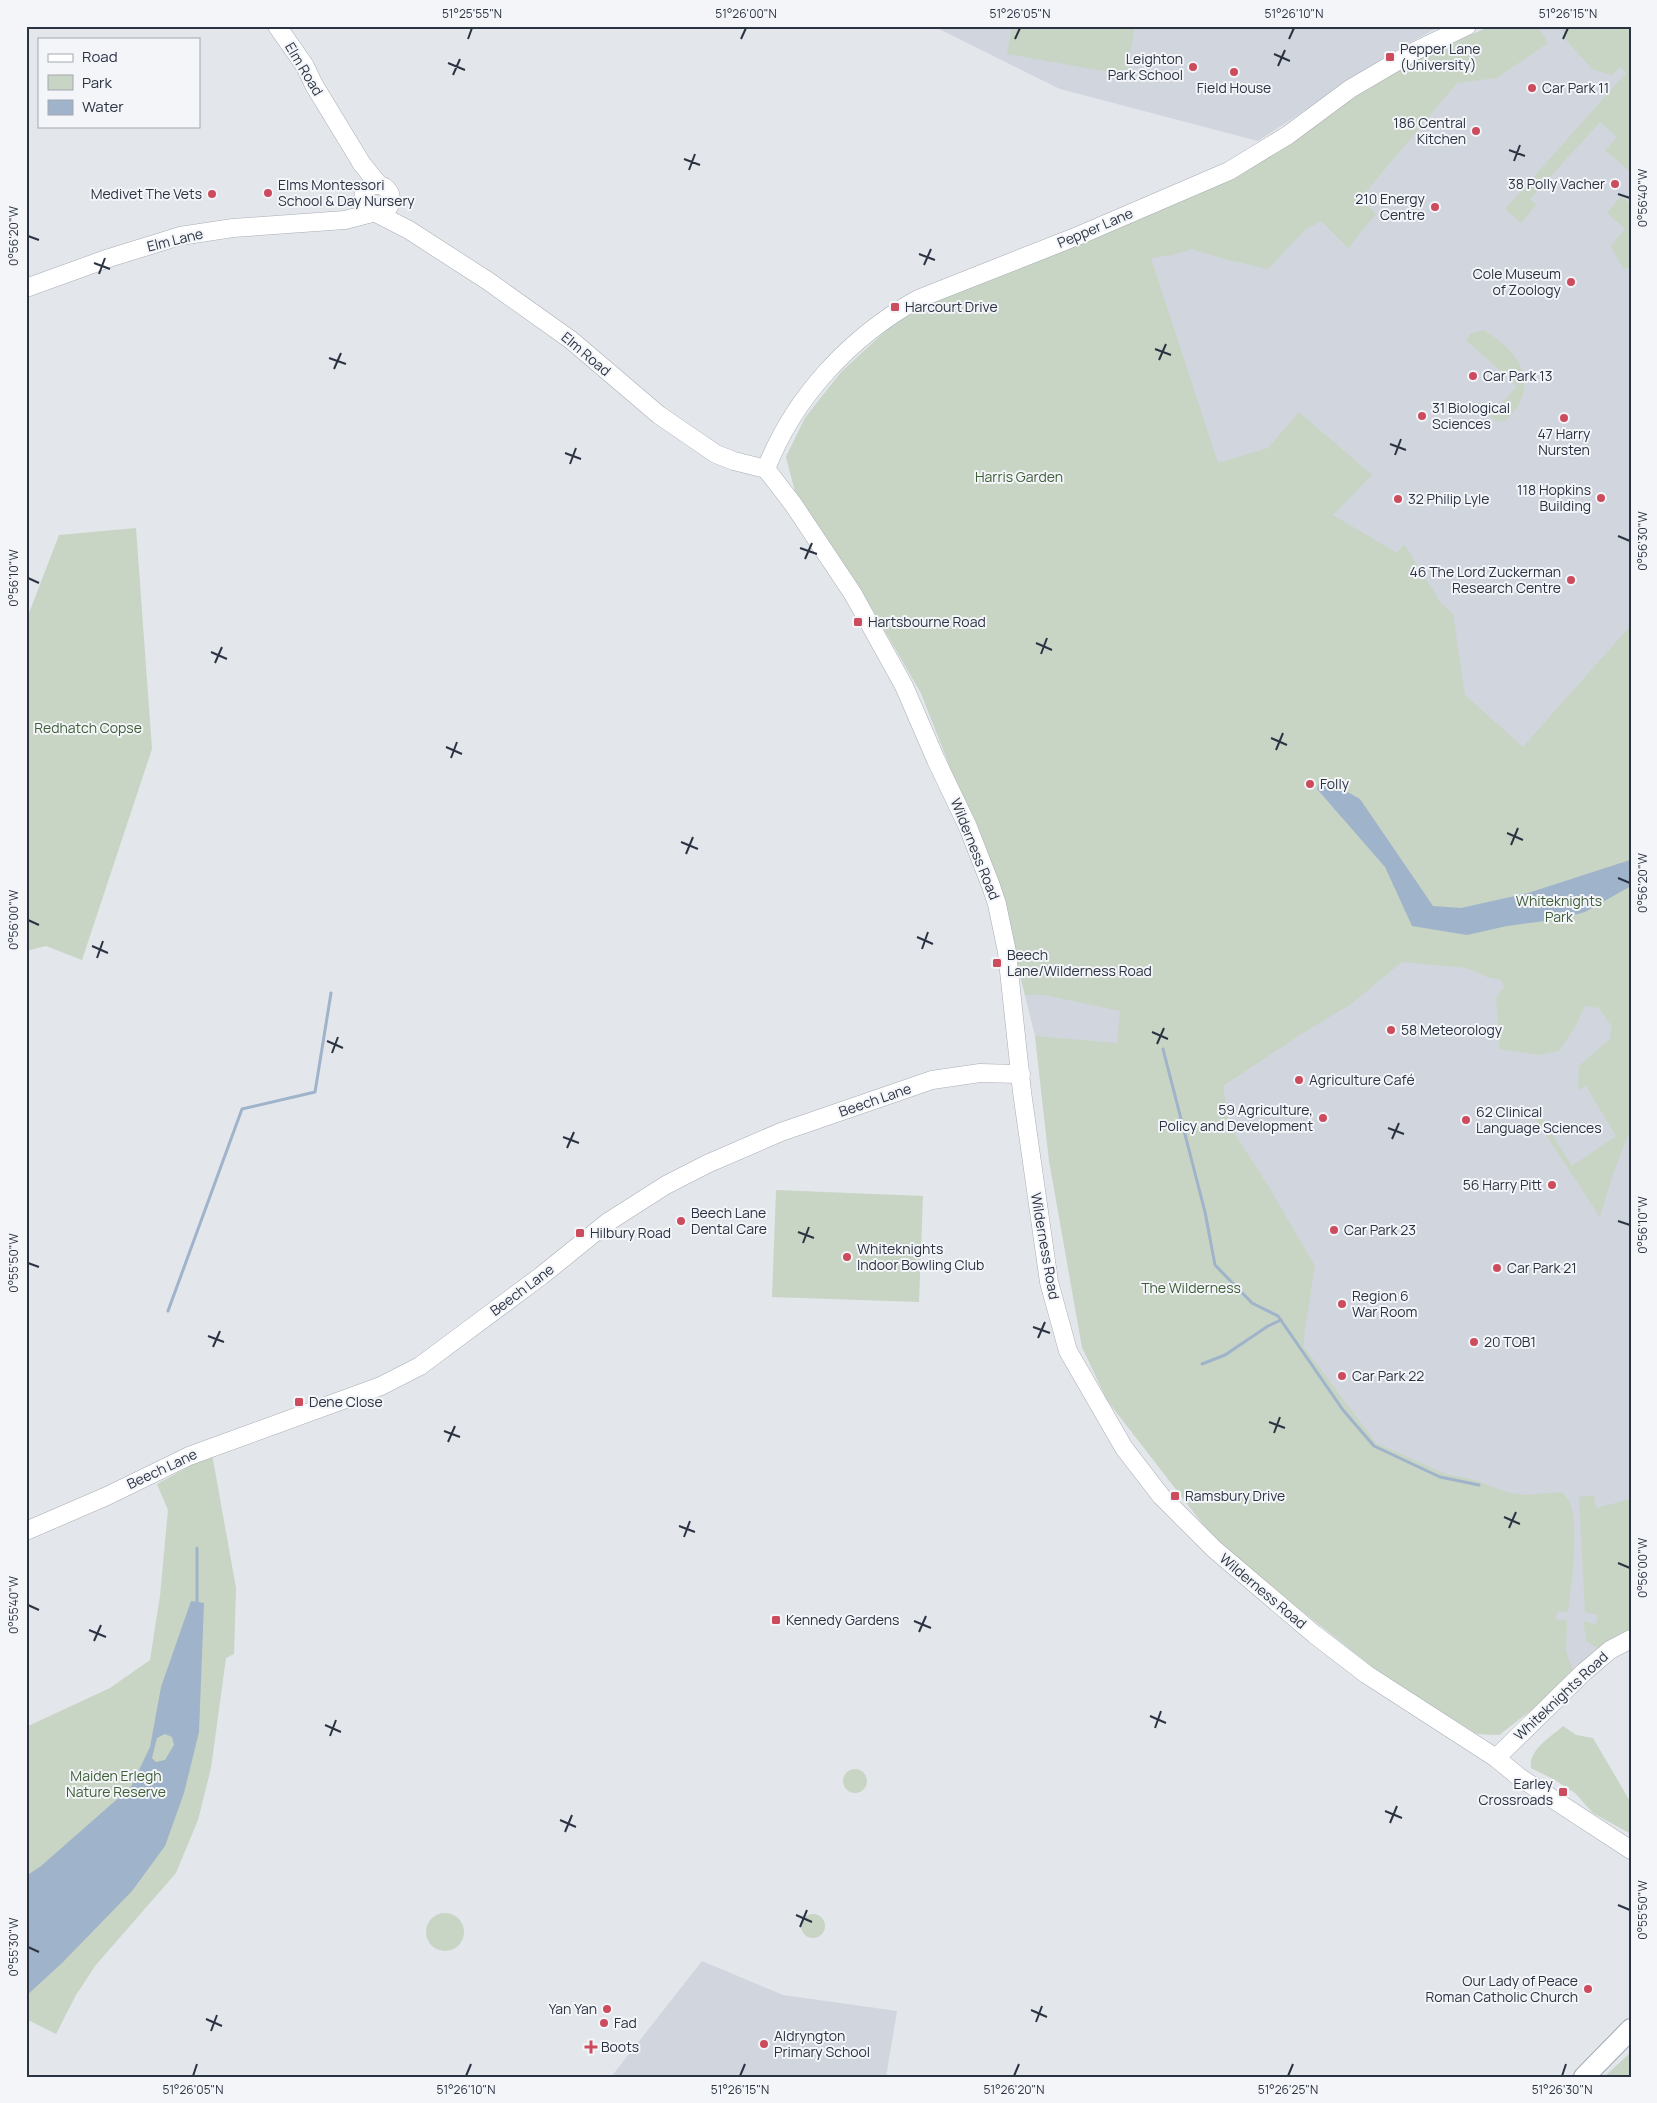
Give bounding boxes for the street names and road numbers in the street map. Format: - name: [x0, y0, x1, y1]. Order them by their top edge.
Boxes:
- street label: Elm Road: [281, 39, 328, 99]
- street label: Pepper Lane: [1054, 203, 1136, 252]
- street label: Elm Lane: [145, 223, 205, 256]
- street label: Elm Road: [558, 327, 615, 380]
- street label: Wilderness Road: [946, 795, 1005, 902]
- street label: Beech Lane: [836, 1078, 913, 1121]
- street label: Wilderness Road: [1027, 1191, 1064, 1301]
- street label: Beech Lane: [486, 1259, 557, 1320]
- street label: Beech Lane: [124, 1444, 200, 1493]
- street label: Wilderness Road: [1216, 1549, 1311, 1633]
- street label: Whiteknights Road: [1509, 1647, 1612, 1744]

